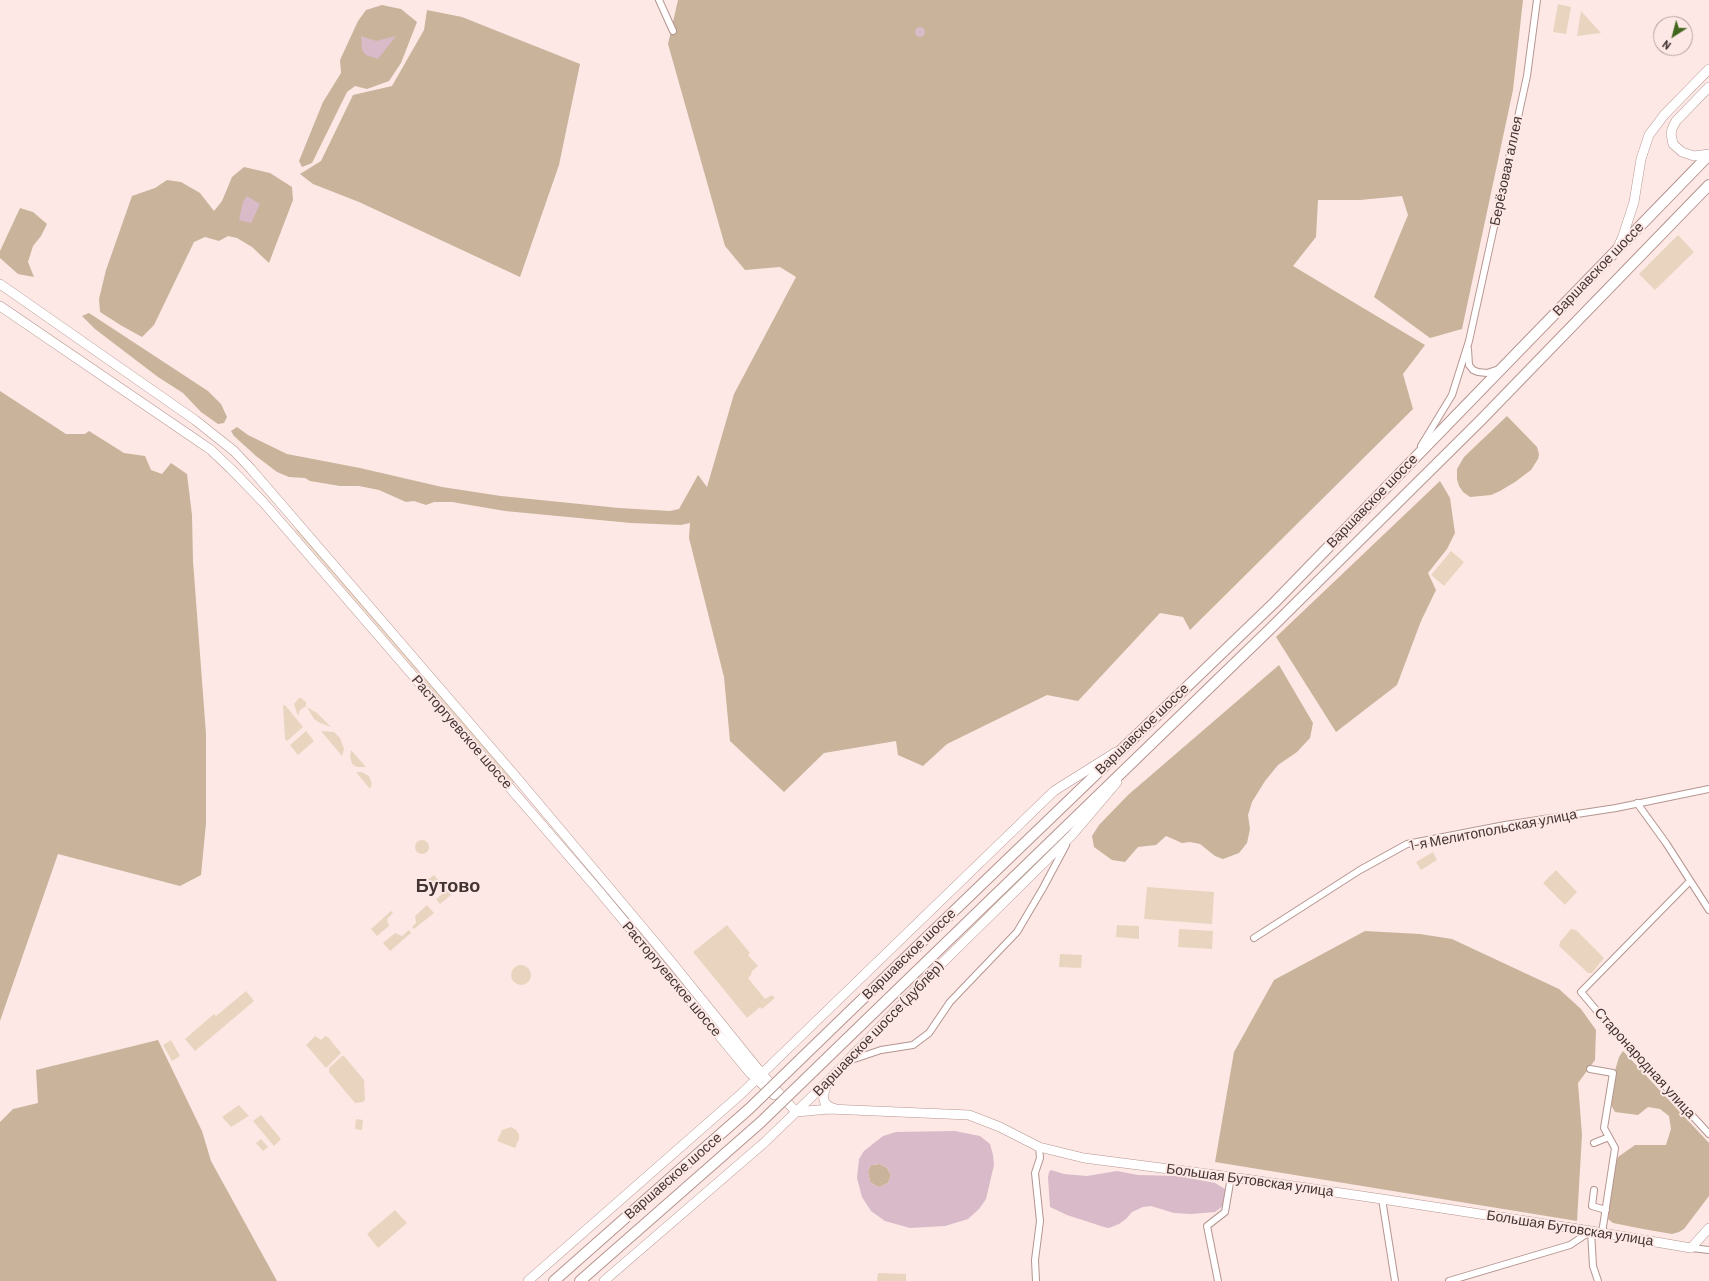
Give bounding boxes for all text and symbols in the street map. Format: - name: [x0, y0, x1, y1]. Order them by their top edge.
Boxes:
- north arrow: [1653, 16, 1693, 56]
- text: N: [1659, 38, 1673, 53]
- street label: Берёзовая аллея: [1486, 115, 1526, 227]
- street label: Варшавское шоссе: [1549, 219, 1647, 319]
- street label: Варшавское шоссе: [1323, 451, 1421, 551]
- street label: Расторгуевское шоссе: [408, 672, 516, 792]
- street label: Варшавское шоссе: [1092, 680, 1192, 778]
- street label: 1-я Мелитопольская улица: [1408, 805, 1578, 855]
- district label: Бутово: [416, 875, 480, 897]
- street label: Варшавское шоссе: [859, 905, 959, 1003]
- street label: Расторгуевское шоссе: [619, 918, 725, 1040]
- street label: Варшавское шоссе (дублёр): [809, 958, 947, 1100]
- street label: Старонародная улица: [1591, 1004, 1699, 1122]
- street label: Варшавское шоссе: [621, 1129, 725, 1223]
- street label: Большая Бутовская улица: [1165, 1160, 1335, 1200]
- street label: Большая Бутовская улица: [1485, 1206, 1655, 1250]

